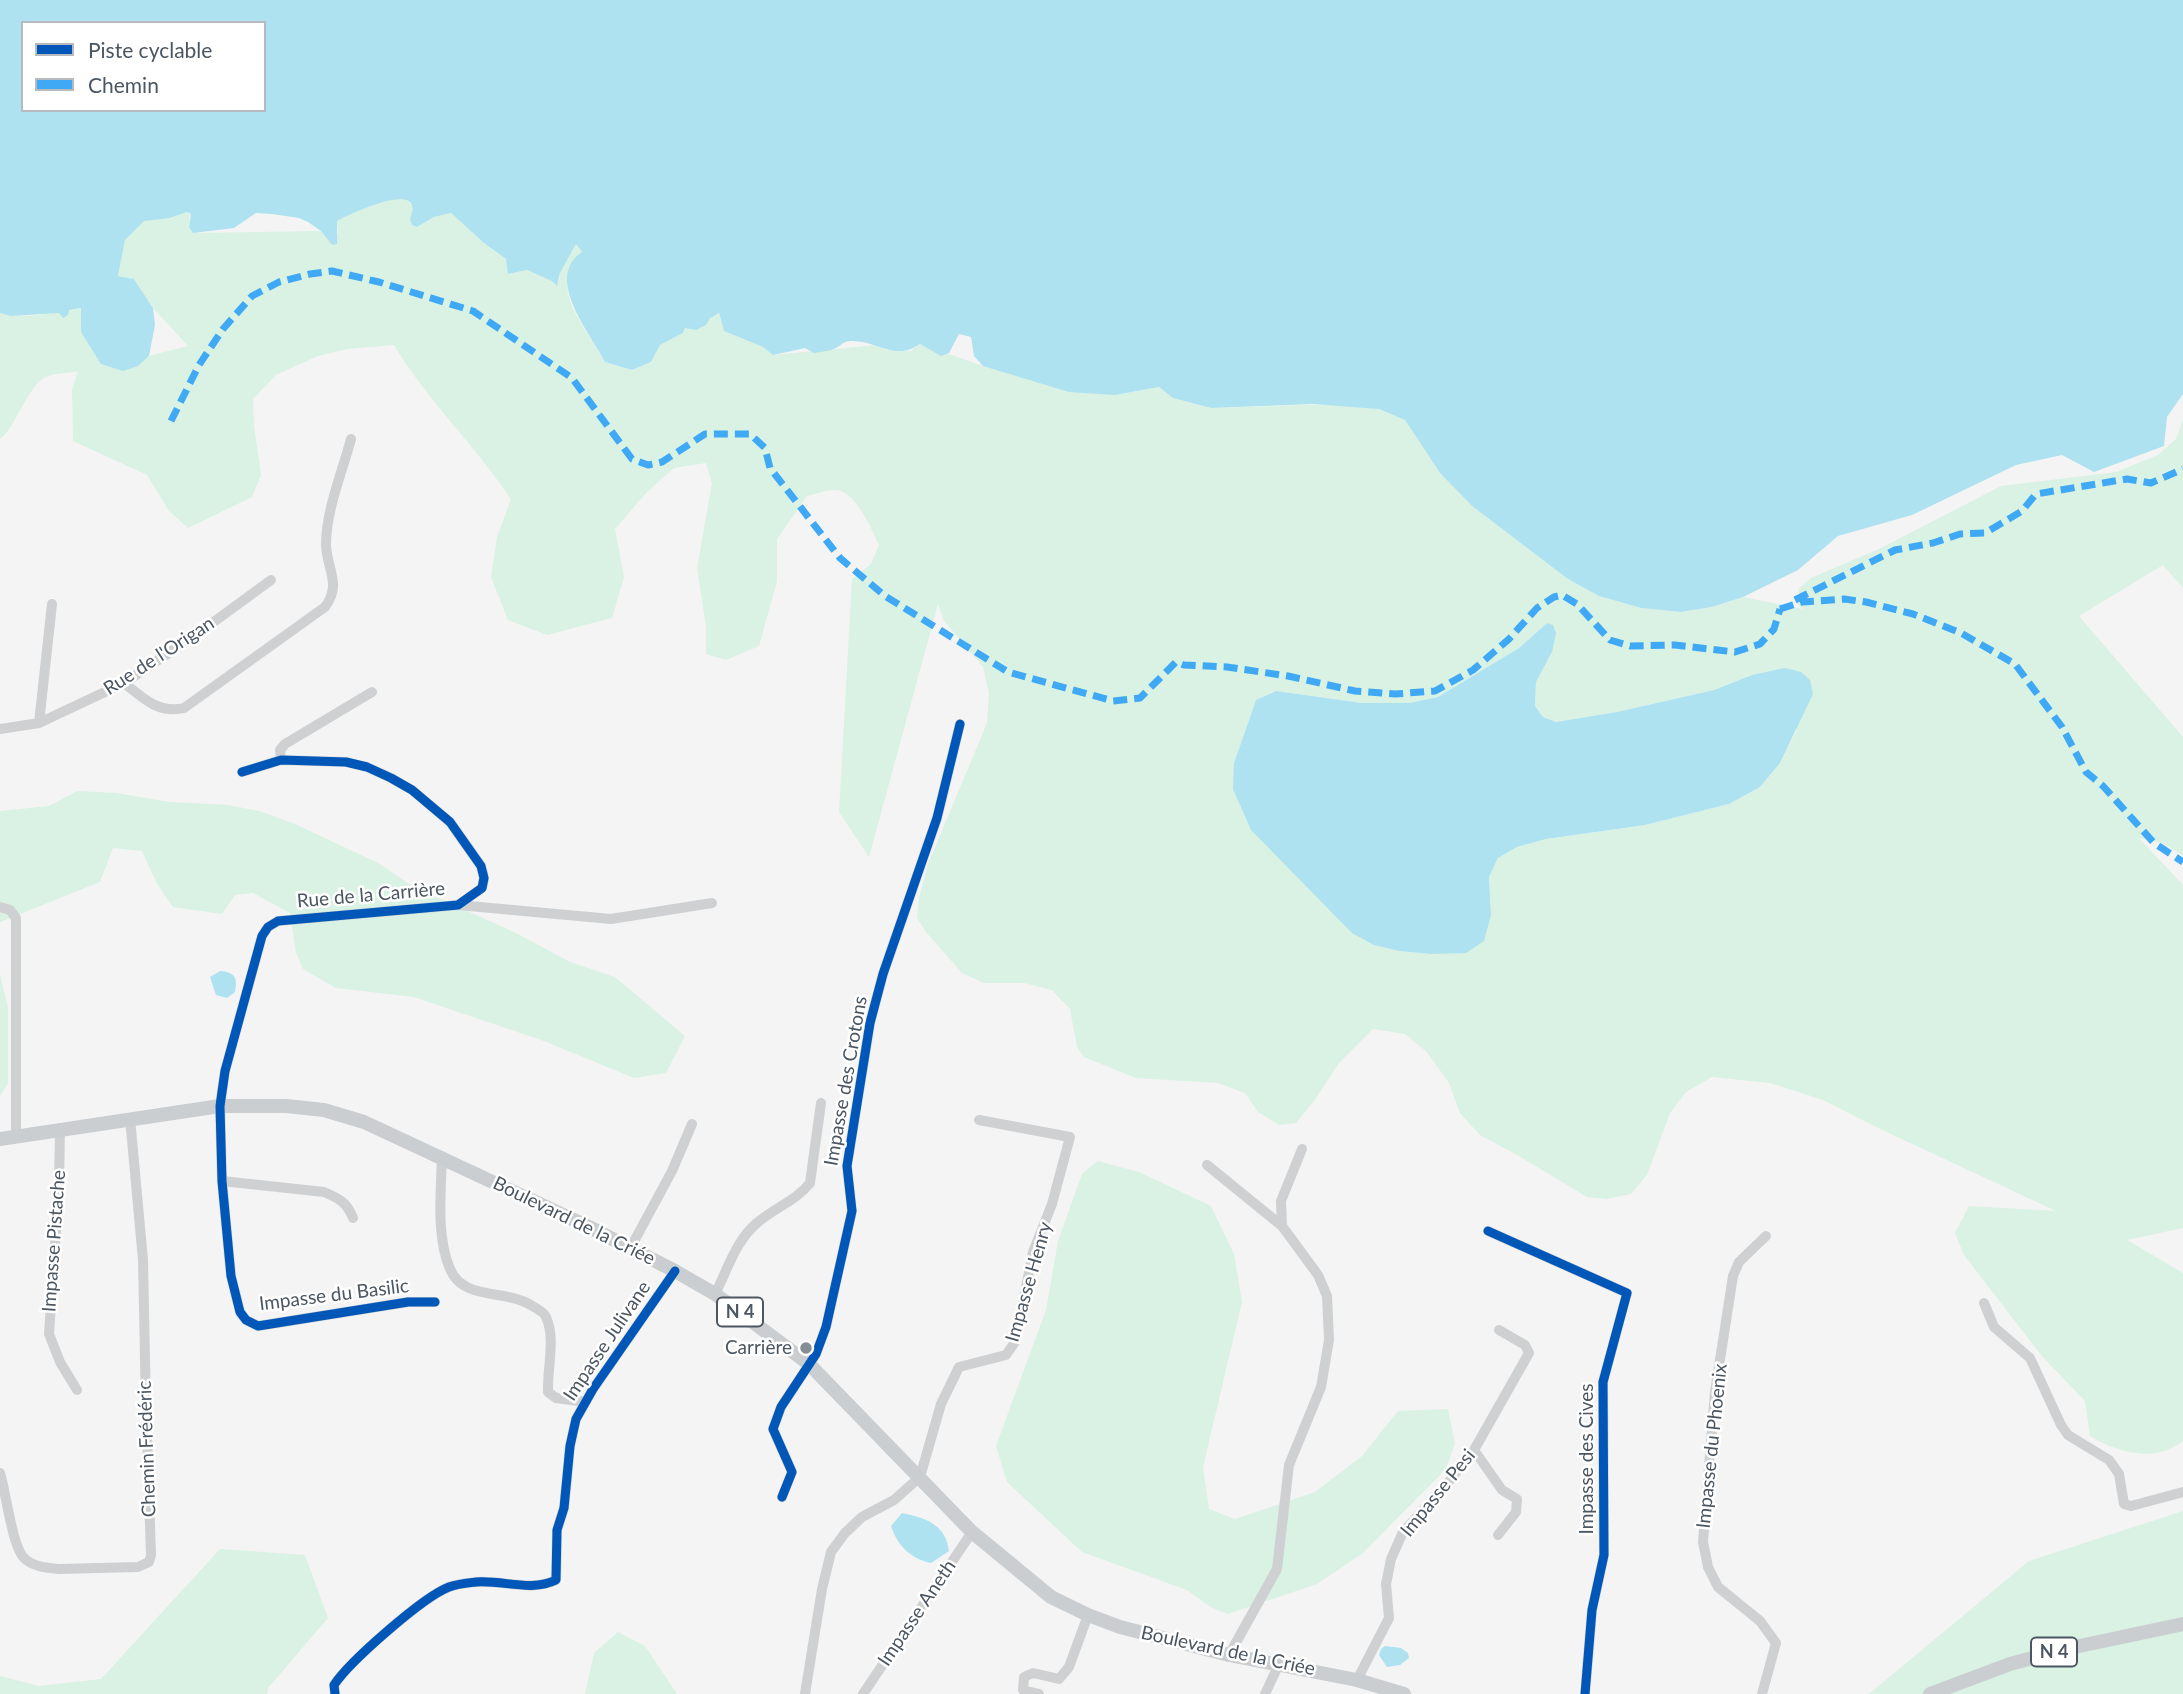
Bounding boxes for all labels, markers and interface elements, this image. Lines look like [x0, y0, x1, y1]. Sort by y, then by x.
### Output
legend [21, 21, 266, 112]
text: Piste cyclable [88, 37, 212, 62]
text: Chemin [88, 72, 159, 97]
street label: Rue de l'Origan [99, 612, 219, 700]
street label: Rue de la Carrière [296, 877, 446, 913]
street label: Impasse des Crotons [820, 994, 872, 1168]
street label: Impasse Pistache [38, 1169, 70, 1313]
street label: Boulevard de la Criée [489, 1172, 659, 1270]
street label: Impasse Henry [1001, 1219, 1057, 1345]
street label: Impasse du Basilic [258, 1274, 410, 1316]
street label: Impasse Julivane [559, 1277, 655, 1405]
road number: N 4 [717, 1297, 763, 1326]
place label: Carrière [725, 1337, 792, 1359]
marker: Carrière [798, 1340, 814, 1356]
street label: Impasse du Phoenix [1692, 1362, 1732, 1530]
street label: Chemin Frédéric [133, 1380, 161, 1518]
street label: Impasse des Cives [1576, 1383, 1598, 1535]
street label: Impasse Pesi [1396, 1445, 1480, 1541]
street label: Impasse Aneth [873, 1556, 961, 1670]
street label: Boulevard de la Criée [1139, 1621, 1317, 1681]
road number: N 4 [2031, 1638, 2077, 1666]

